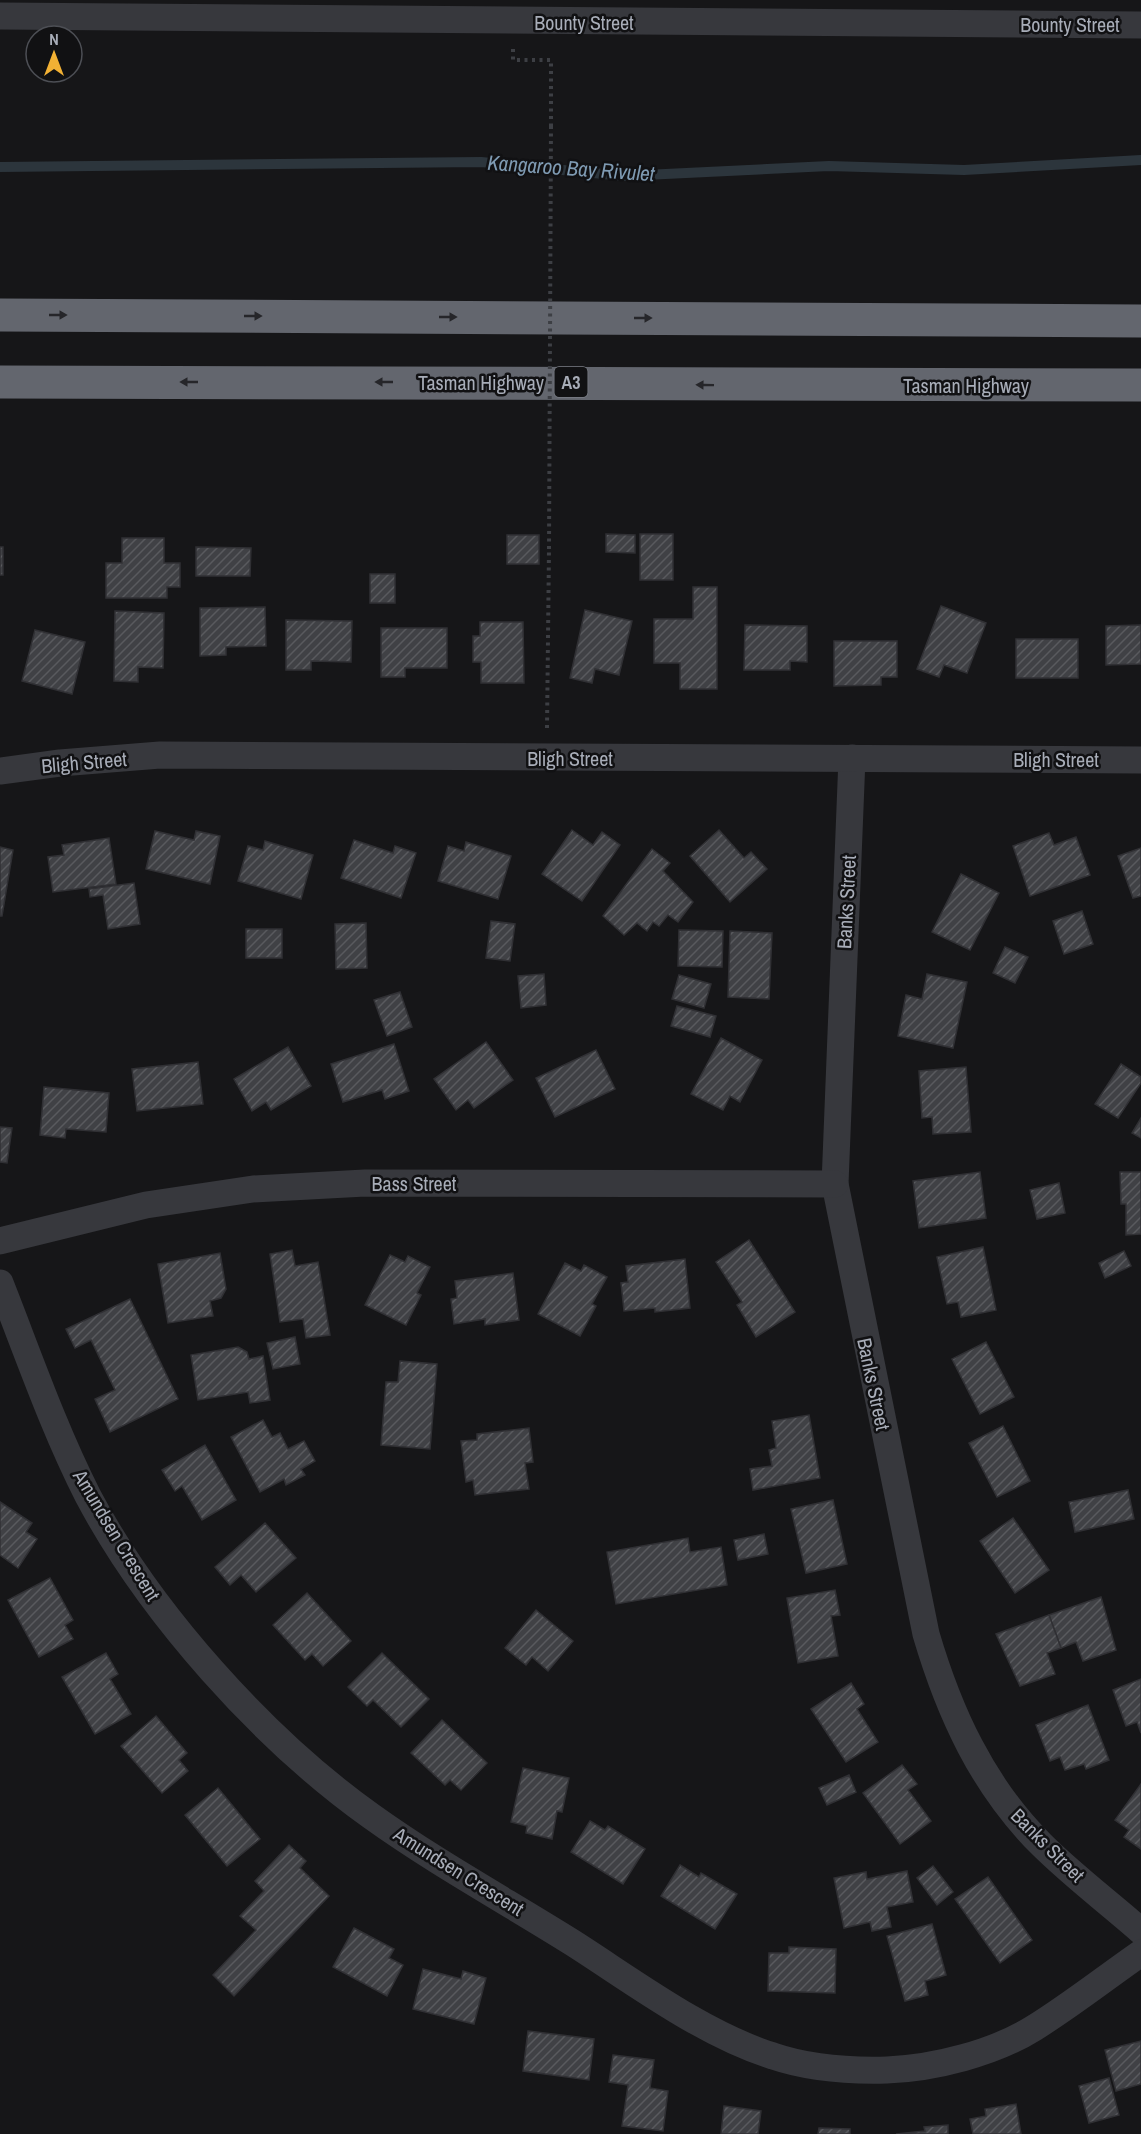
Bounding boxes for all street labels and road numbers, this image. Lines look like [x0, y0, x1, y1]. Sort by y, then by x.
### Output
street label: Bounty Street [534, 9, 634, 36]
street label: Bounty Street [1020, 11, 1120, 38]
road number: A3 [554, 367, 588, 397]
street label: Tasman Highway [418, 369, 545, 396]
street label: Tasman Highway [903, 372, 1030, 399]
street label: Bligh Street [40, 745, 128, 779]
street label: Bligh Street [527, 745, 613, 772]
street label: Bligh Street [1013, 746, 1099, 773]
street label: Banks Street [830, 854, 862, 950]
street label: Bass Street [372, 1170, 457, 1197]
street label: Banks Street [851, 1335, 897, 1433]
street label: Amundsen Crescent [67, 1464, 167, 1606]
street label: Banks Street [1005, 1802, 1091, 1888]
street label: Amundsen Crescent [388, 1820, 530, 1922]

